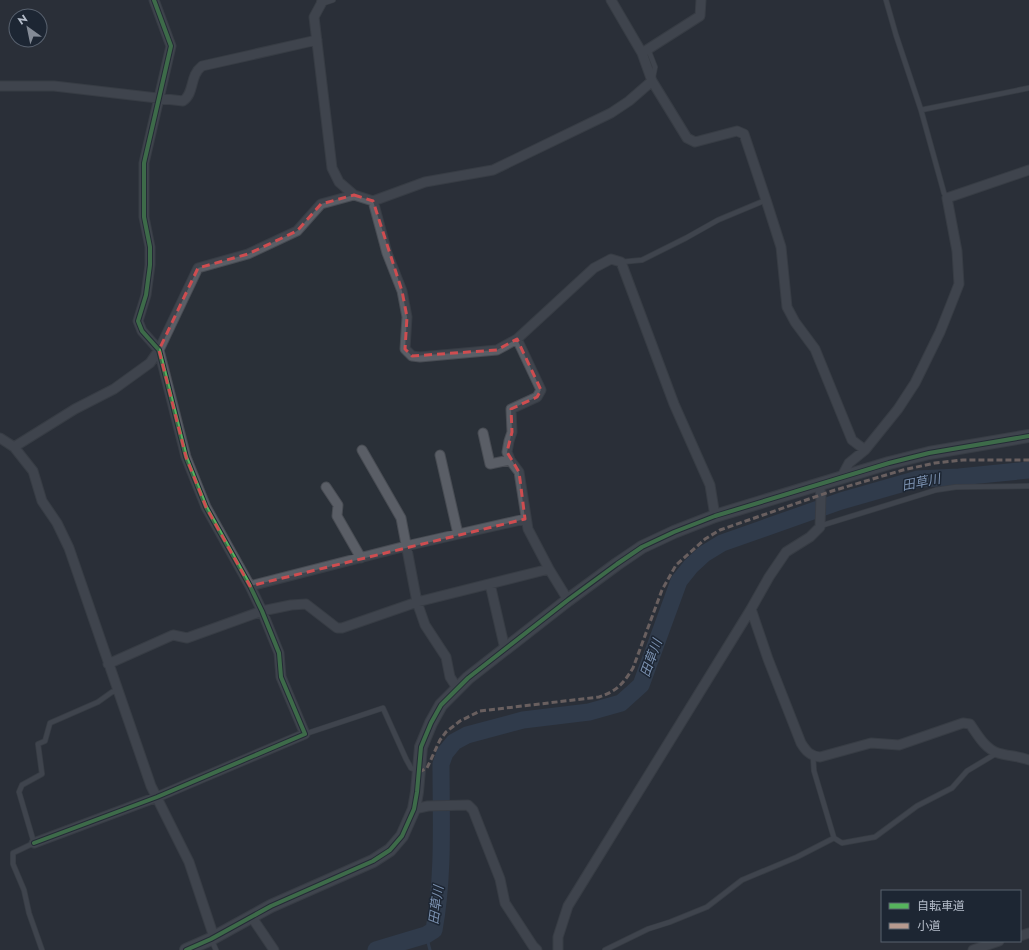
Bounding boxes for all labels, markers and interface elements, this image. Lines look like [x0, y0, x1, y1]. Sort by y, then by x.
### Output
north arrow [8, 8, 48, 48]
text: N [15, 11, 31, 29]
water label: 田草川 [900, 469, 944, 495]
water label: 田草川 [635, 635, 667, 680]
water label: 田草川 [424, 882, 448, 926]
legend [881, 890, 1021, 942]
text: 自転車道 [917, 897, 965, 915]
text: 小道 [917, 917, 941, 935]

